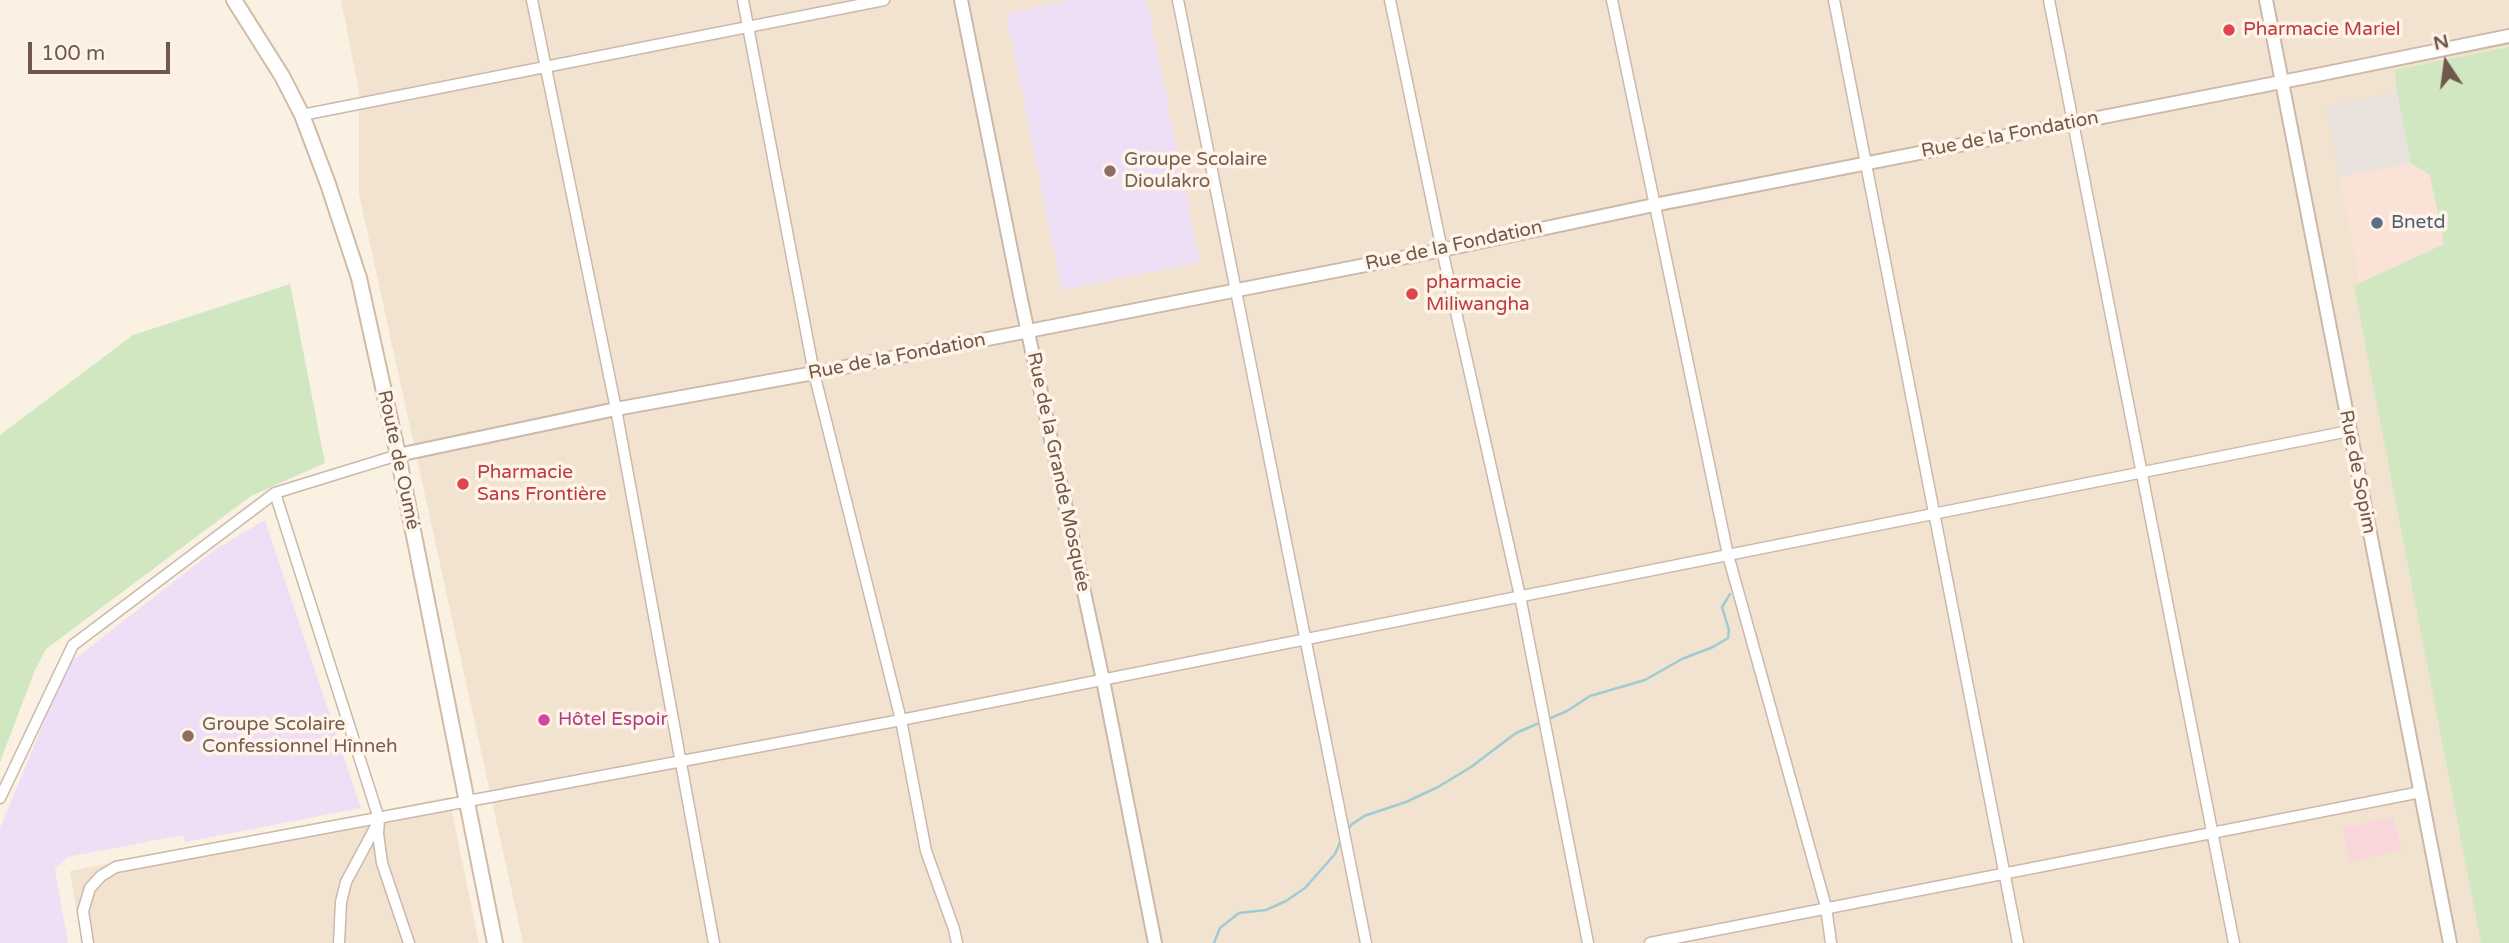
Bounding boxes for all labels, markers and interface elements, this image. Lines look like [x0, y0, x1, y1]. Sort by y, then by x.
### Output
place label: Pharmacie Mariel [2243, 19, 2400, 41]
marker: Pharmacie Mariel [2221, 22, 2237, 38]
scale bar [32, 28, 173, 72]
north arrow [2411, 28, 2481, 98]
text: N [2431, 30, 2451, 55]
text: 100 m [41, 41, 105, 66]
street label: Rue de la Fondation [1919, 107, 2101, 163]
place label: Groupe Scolaire Dioulakro [1124, 149, 1267, 193]
marker: Groupe Scolaire Dioulakro [1102, 163, 1118, 179]
place label: Bnetd [2391, 212, 2445, 234]
marker: Bnetd [2369, 215, 2385, 231]
street label: Rue de la Fondation [1363, 216, 1545, 276]
place label: pharmacie Miliwangha [1426, 272, 1530, 316]
marker: pharmacie Miliwangha [1404, 286, 1420, 302]
street label: Rue de la Fondation [806, 329, 988, 385]
street label: Rue de la Grande Mosquée [1021, 350, 1095, 594]
street label: Route de Oumé [372, 388, 424, 532]
street label: Rue de Sopim [2334, 408, 2380, 536]
place label: Pharmacie Sans Frontière [477, 462, 606, 506]
marker: Pharmacie Sans Frontière [455, 476, 471, 492]
place label: Hôtel Espoir [558, 709, 668, 731]
marker: Hôtel Espoir [536, 712, 552, 728]
place label: Groupe Scolaire Confessionnel Hînneh [202, 714, 398, 758]
marker: Groupe Scolaire Confessionnel Hînneh [180, 728, 196, 744]

